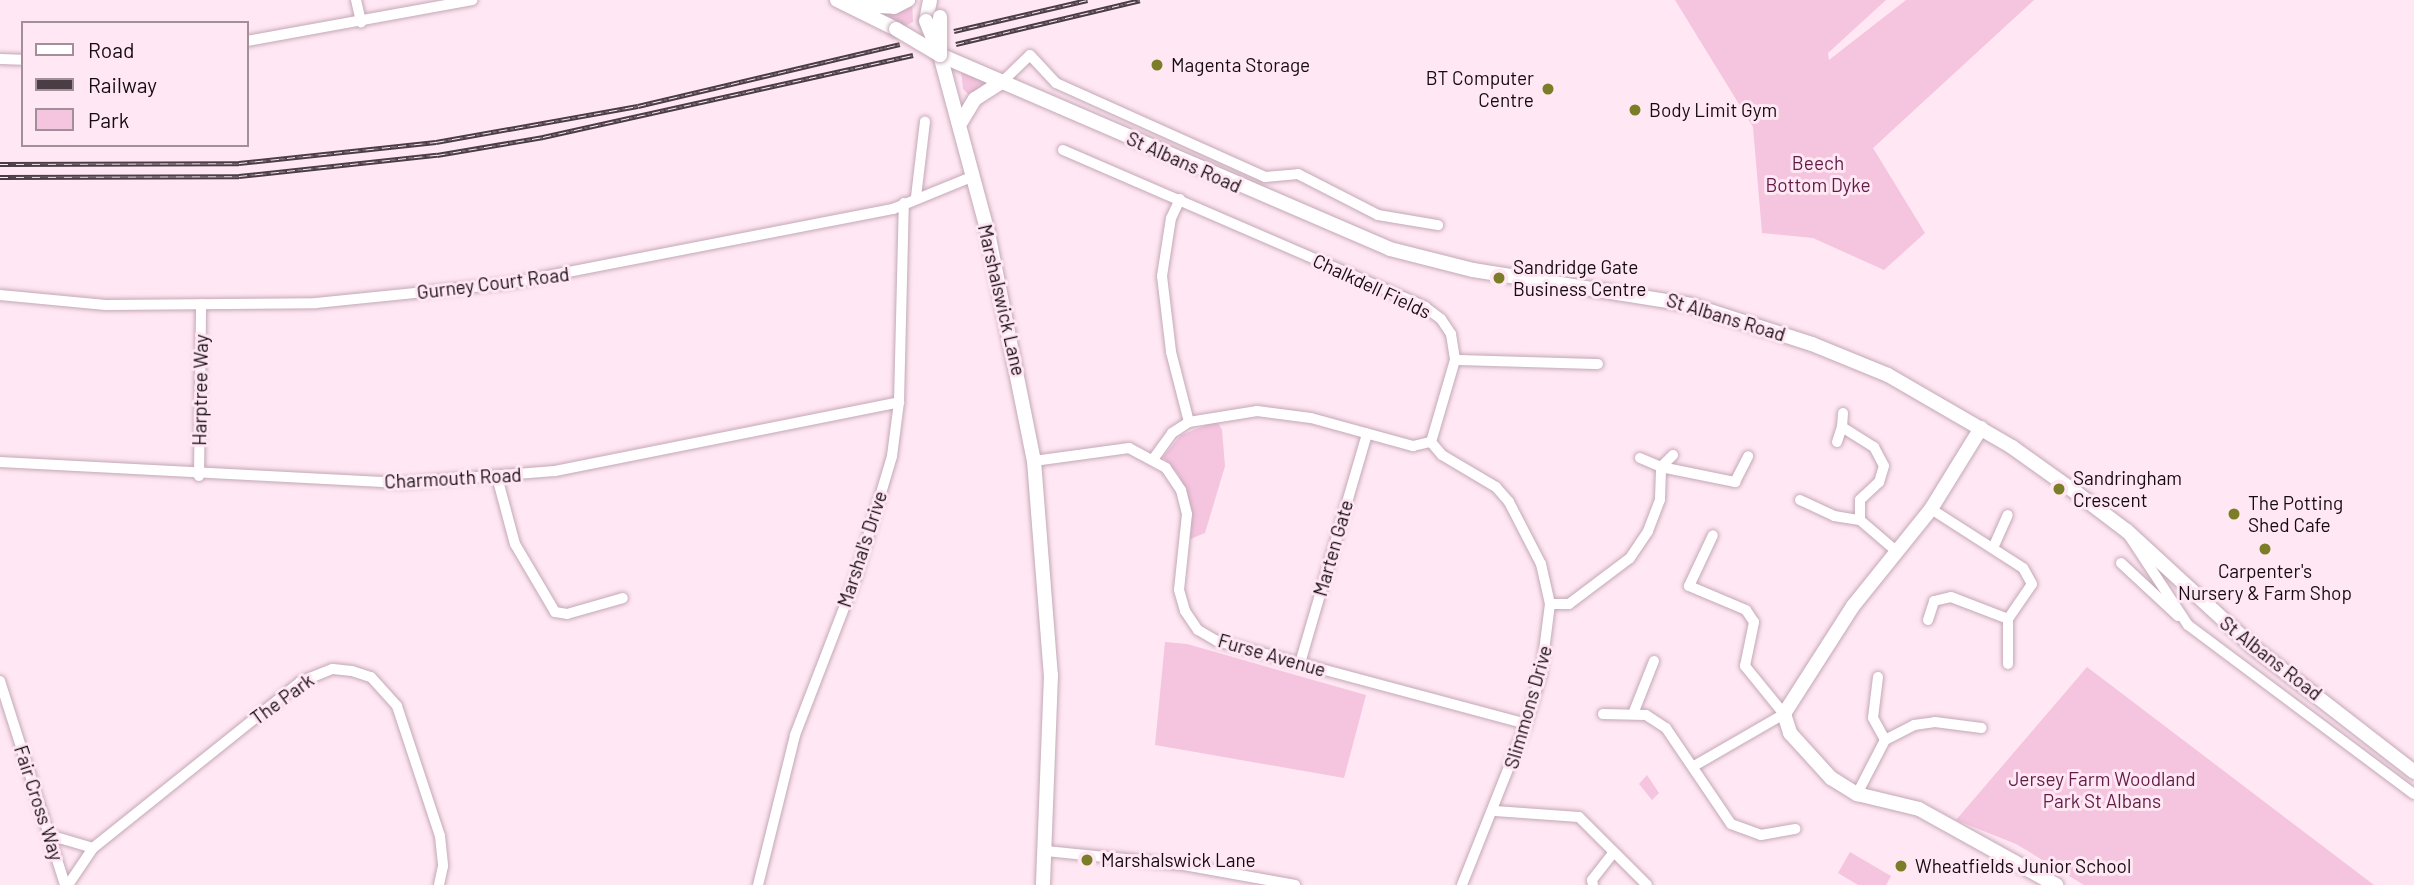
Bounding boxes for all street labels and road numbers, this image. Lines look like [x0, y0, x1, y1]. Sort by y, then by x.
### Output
street label: St Albans Road [1123, 127, 1245, 197]
street label: Marshalswick Lane [973, 222, 1031, 378]
street label: Chalkdell Fields [1309, 249, 1435, 323]
street label: Gurney Court Road [416, 262, 570, 304]
street label: St Albans Road [1664, 288, 1788, 346]
street label: Harptree Way [188, 334, 212, 446]
street label: Charmouth Road [384, 463, 522, 493]
street label: Marshal's Drive [832, 488, 892, 610]
street label: Marten Gate [1308, 497, 1358, 599]
street label: St Albans Road [2216, 611, 2326, 705]
street label: Furse Avenue [1216, 629, 1328, 681]
street label: Slimmons Drive [1499, 643, 1557, 771]
street label: The Park [246, 669, 318, 729]
street label: Fair Cross Way [10, 742, 68, 864]

